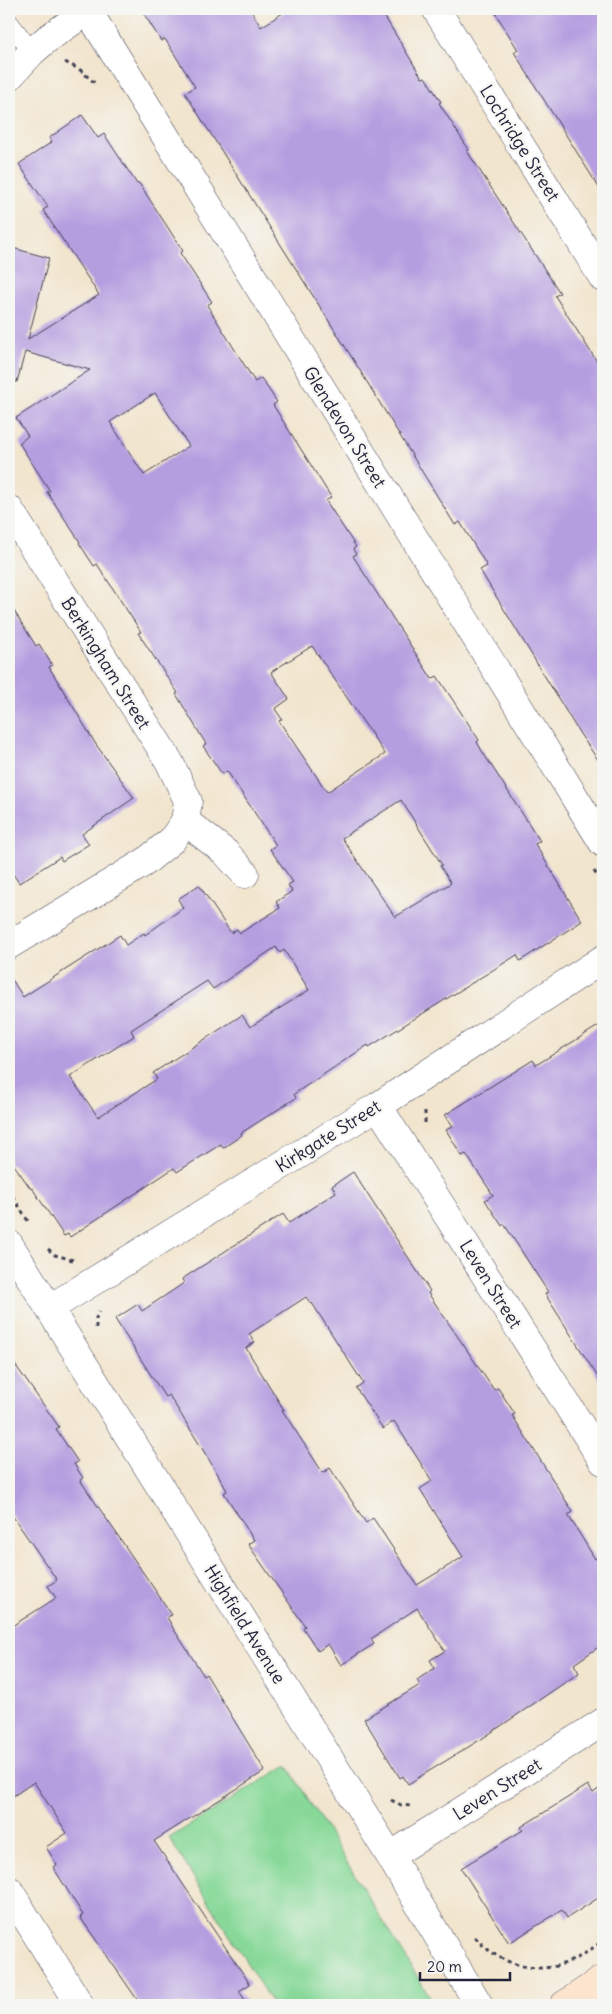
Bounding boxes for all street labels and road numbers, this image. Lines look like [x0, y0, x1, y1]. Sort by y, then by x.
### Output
street label: Lochridge Street [475, 80, 565, 206]
street label: Glendevon Street [298, 362, 392, 492]
street label: Berkingham Street [56, 593, 156, 733]
street label: Kirkgate Street [271, 1095, 385, 1177]
street label: Leven Street [455, 1235, 527, 1333]
street label: Highfield Avenue [199, 1560, 291, 1688]
street label: Leven Street [448, 1753, 546, 1825]

